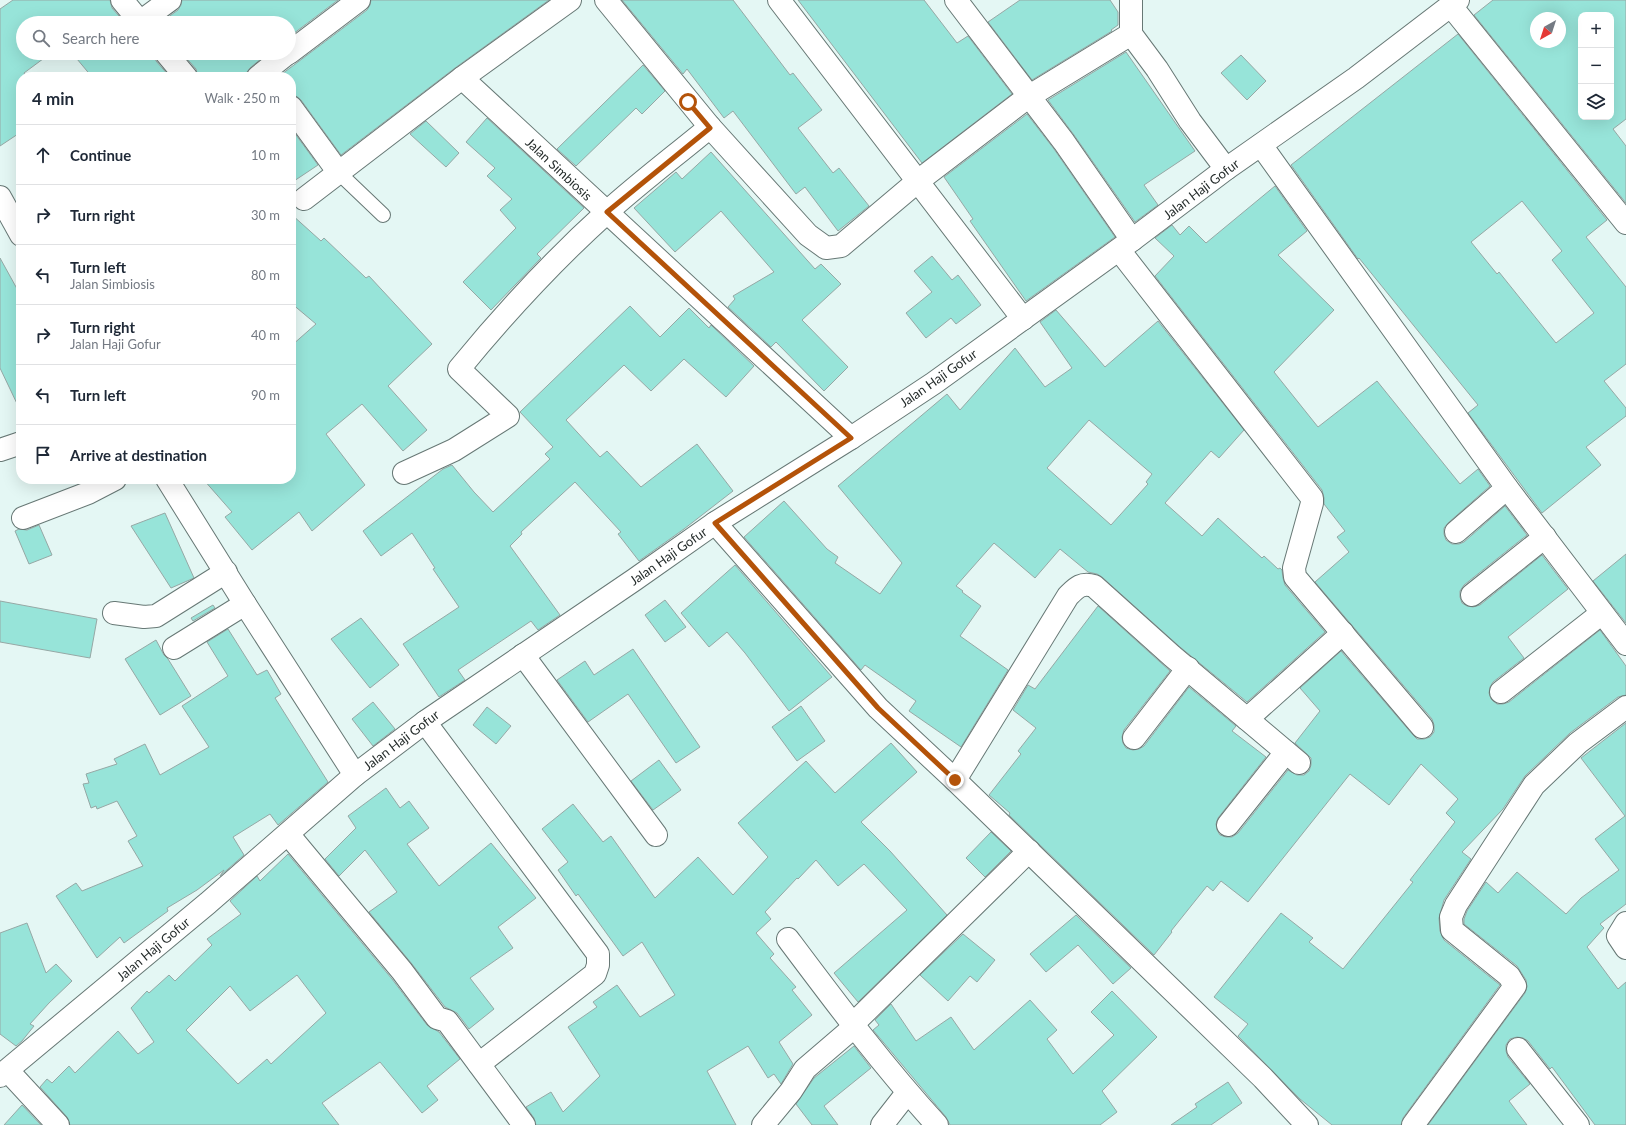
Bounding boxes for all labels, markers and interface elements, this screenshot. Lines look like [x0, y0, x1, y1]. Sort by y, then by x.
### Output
north arrow [1530, 12, 1566, 48]
map controls [1578, 12, 1614, 120]
button: + [1578, 12, 1614, 48]
search box [16, 16, 296, 60]
icon: search [30, 27, 52, 49]
text: Search here [62, 29, 139, 47]
button: − [1578, 48, 1614, 84]
button: layers [1578, 84, 1614, 120]
text: 4 min [32, 88, 74, 109]
text: Walk · 250 m [204, 90, 280, 106]
route start [679, 93, 697, 111]
street label: Jalan Simbiosis [523, 134, 596, 204]
icon: ahead [32, 144, 54, 166]
text: Continue [70, 146, 131, 164]
text: 10 m [251, 147, 280, 163]
street label: Jalan Haji Gofur [1160, 155, 1242, 223]
icon: right [32, 204, 54, 226]
text: Turn right [70, 206, 135, 224]
text: 30 m [251, 207, 280, 223]
text: Turn left [70, 258, 126, 276]
icon: left [32, 264, 54, 286]
text: 80 m [251, 267, 280, 283]
text: Jalan Simbiosis [70, 276, 155, 292]
text: Turn right [70, 318, 135, 336]
icon: right [32, 324, 54, 346]
text: 40 m [251, 327, 280, 343]
text: Jalan Haji Gofur [70, 336, 161, 352]
street label: Jalan Haji Gofur [896, 345, 980, 411]
icon: left [32, 384, 54, 406]
text: Turn left [70, 386, 126, 404]
text: 90 m [251, 387, 280, 403]
icon: arrive [32, 444, 54, 466]
text: Arrive at destination [70, 446, 207, 464]
street label: Jalan Haji Gofur [626, 523, 710, 589]
street label: Jalan Haji Gofur [360, 706, 442, 774]
route end [946, 771, 964, 789]
street label: Jalan Haji Gofur [113, 914, 193, 984]

